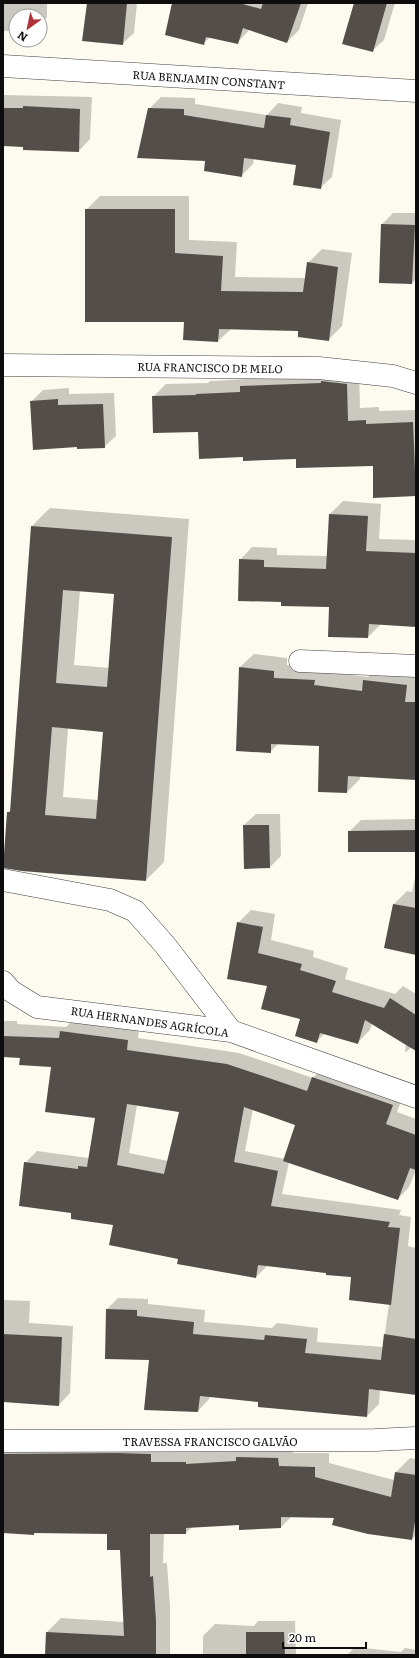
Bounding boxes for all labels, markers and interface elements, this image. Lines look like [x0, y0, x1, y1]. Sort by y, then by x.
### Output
north arrow [8, 8, 48, 48]
text: N [14, 28, 30, 46]
street label: RUA BENJAMIN CONSTANT [132, 66, 286, 92]
street label: RUA FRANCISCO DE MELO [137, 358, 283, 376]
street label: RUA HERNANDES AGRÍCOLA [70, 1002, 230, 1040]
street label: TRAVESSA FRANCISCO GALVÃO [122, 1433, 298, 1449]
scale bar [283, 1624, 366, 1650]
text: 20 m [289, 1628, 316, 1646]

